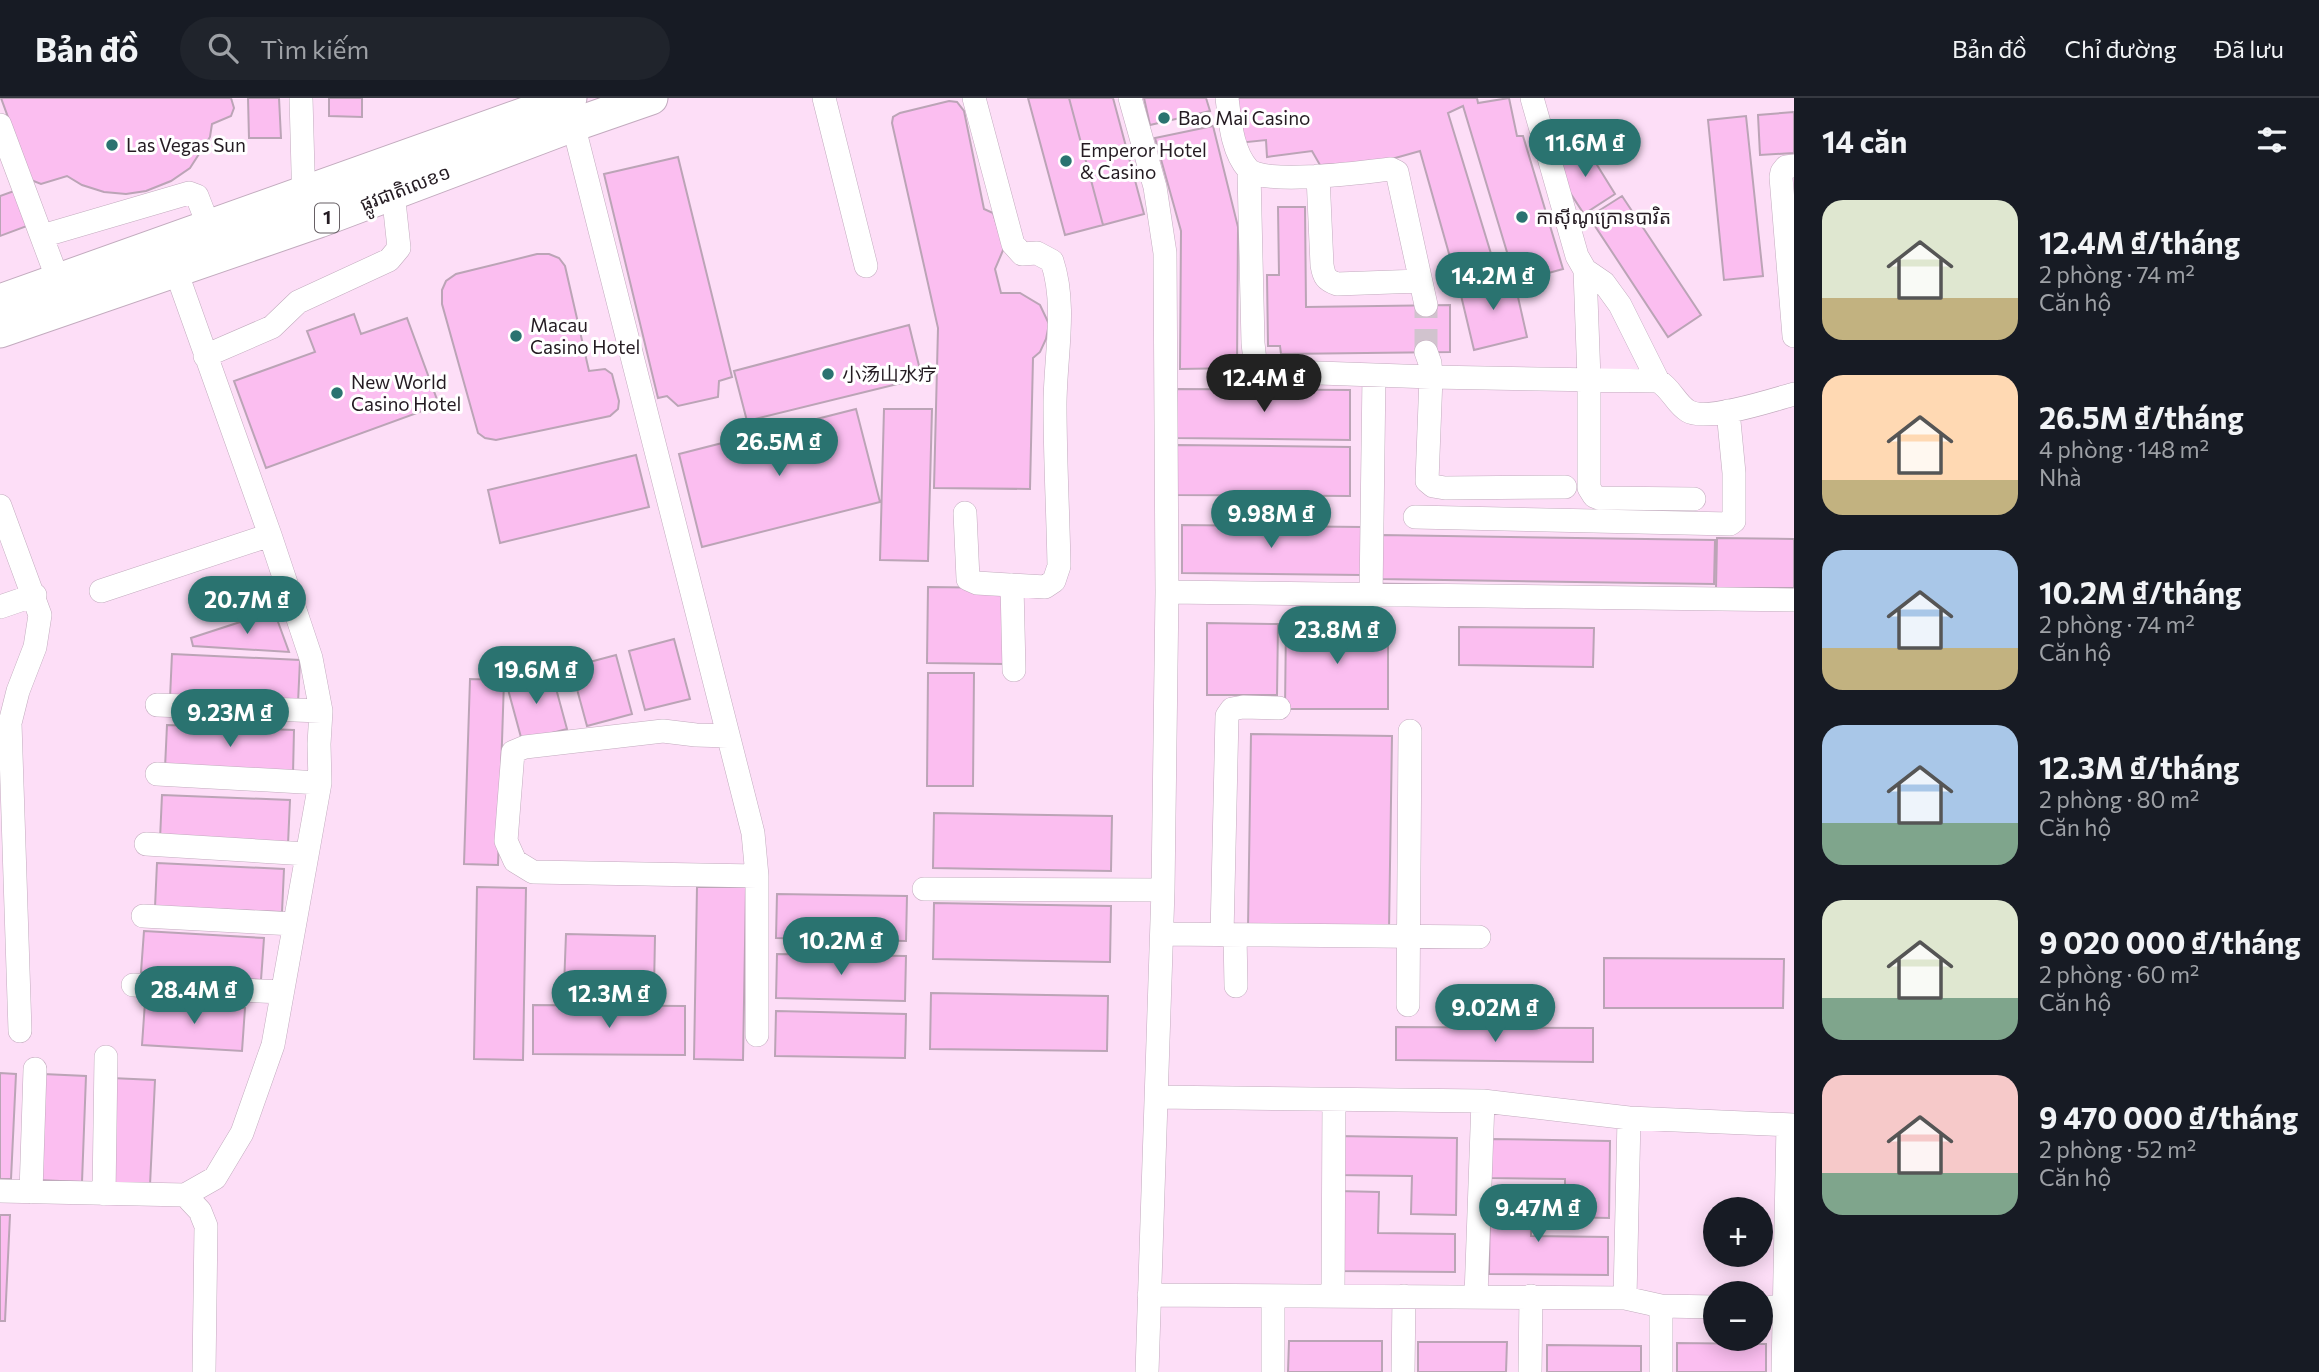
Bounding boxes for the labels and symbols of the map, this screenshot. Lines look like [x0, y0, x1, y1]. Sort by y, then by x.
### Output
place label: Bao Mai Casino [1178, 106, 1310, 129]
marker: Bao Mai Casino [1156, 110, 1172, 126]
pin: 11.6M ₫ [1520, 120, 1650, 179]
place label: Las Vegas Sun [126, 133, 246, 156]
marker: Las Vegas Sun [104, 137, 120, 153]
place label: Emperor Hotel & Casino [1080, 138, 1207, 183]
marker: Emperor Hotel & Casino [1058, 153, 1074, 169]
street label: ផ្លូវជាតិលេខ១ [356, 160, 456, 221]
road number: 1 [315, 204, 339, 232]
place label: កាស៊ីណូក្រោនបាវិត [1536, 205, 1671, 230]
marker: កាស៊ីណូក្រោនបាវិត [1514, 209, 1530, 225]
pin: 14.2M ₫ [1428, 252, 1558, 312]
place label: Macau Casino Hotel [530, 313, 640, 358]
marker: Macau Casino Hotel [508, 328, 524, 344]
pin: 12.4M ₫ [1199, 354, 1329, 414]
place label: 小汤山水疗 [842, 362, 937, 385]
marker: 小汤山水疗 [820, 366, 836, 382]
place label: New World Casino Hotel [351, 370, 461, 415]
marker: New World Casino Hotel [329, 385, 345, 401]
pin: 26.5M ₫ [714, 418, 844, 478]
pin: 9.98M ₫ [1206, 490, 1336, 550]
pin: 20.7M ₫ [182, 576, 312, 636]
pin: 23.8M ₫ [1272, 606, 1402, 666]
pin: 19.6M ₫ [471, 646, 601, 706]
pin: 9.23M ₫ [165, 690, 295, 749]
pin: 10.2M ₫ [776, 918, 906, 977]
pin: 28.4M ₫ [129, 967, 259, 1026]
pin: 12.3M ₫ [544, 970, 674, 1030]
pin: 9.02M ₫ [1430, 984, 1560, 1044]
pin: 9.47M ₫ [1473, 1184, 1603, 1244]

